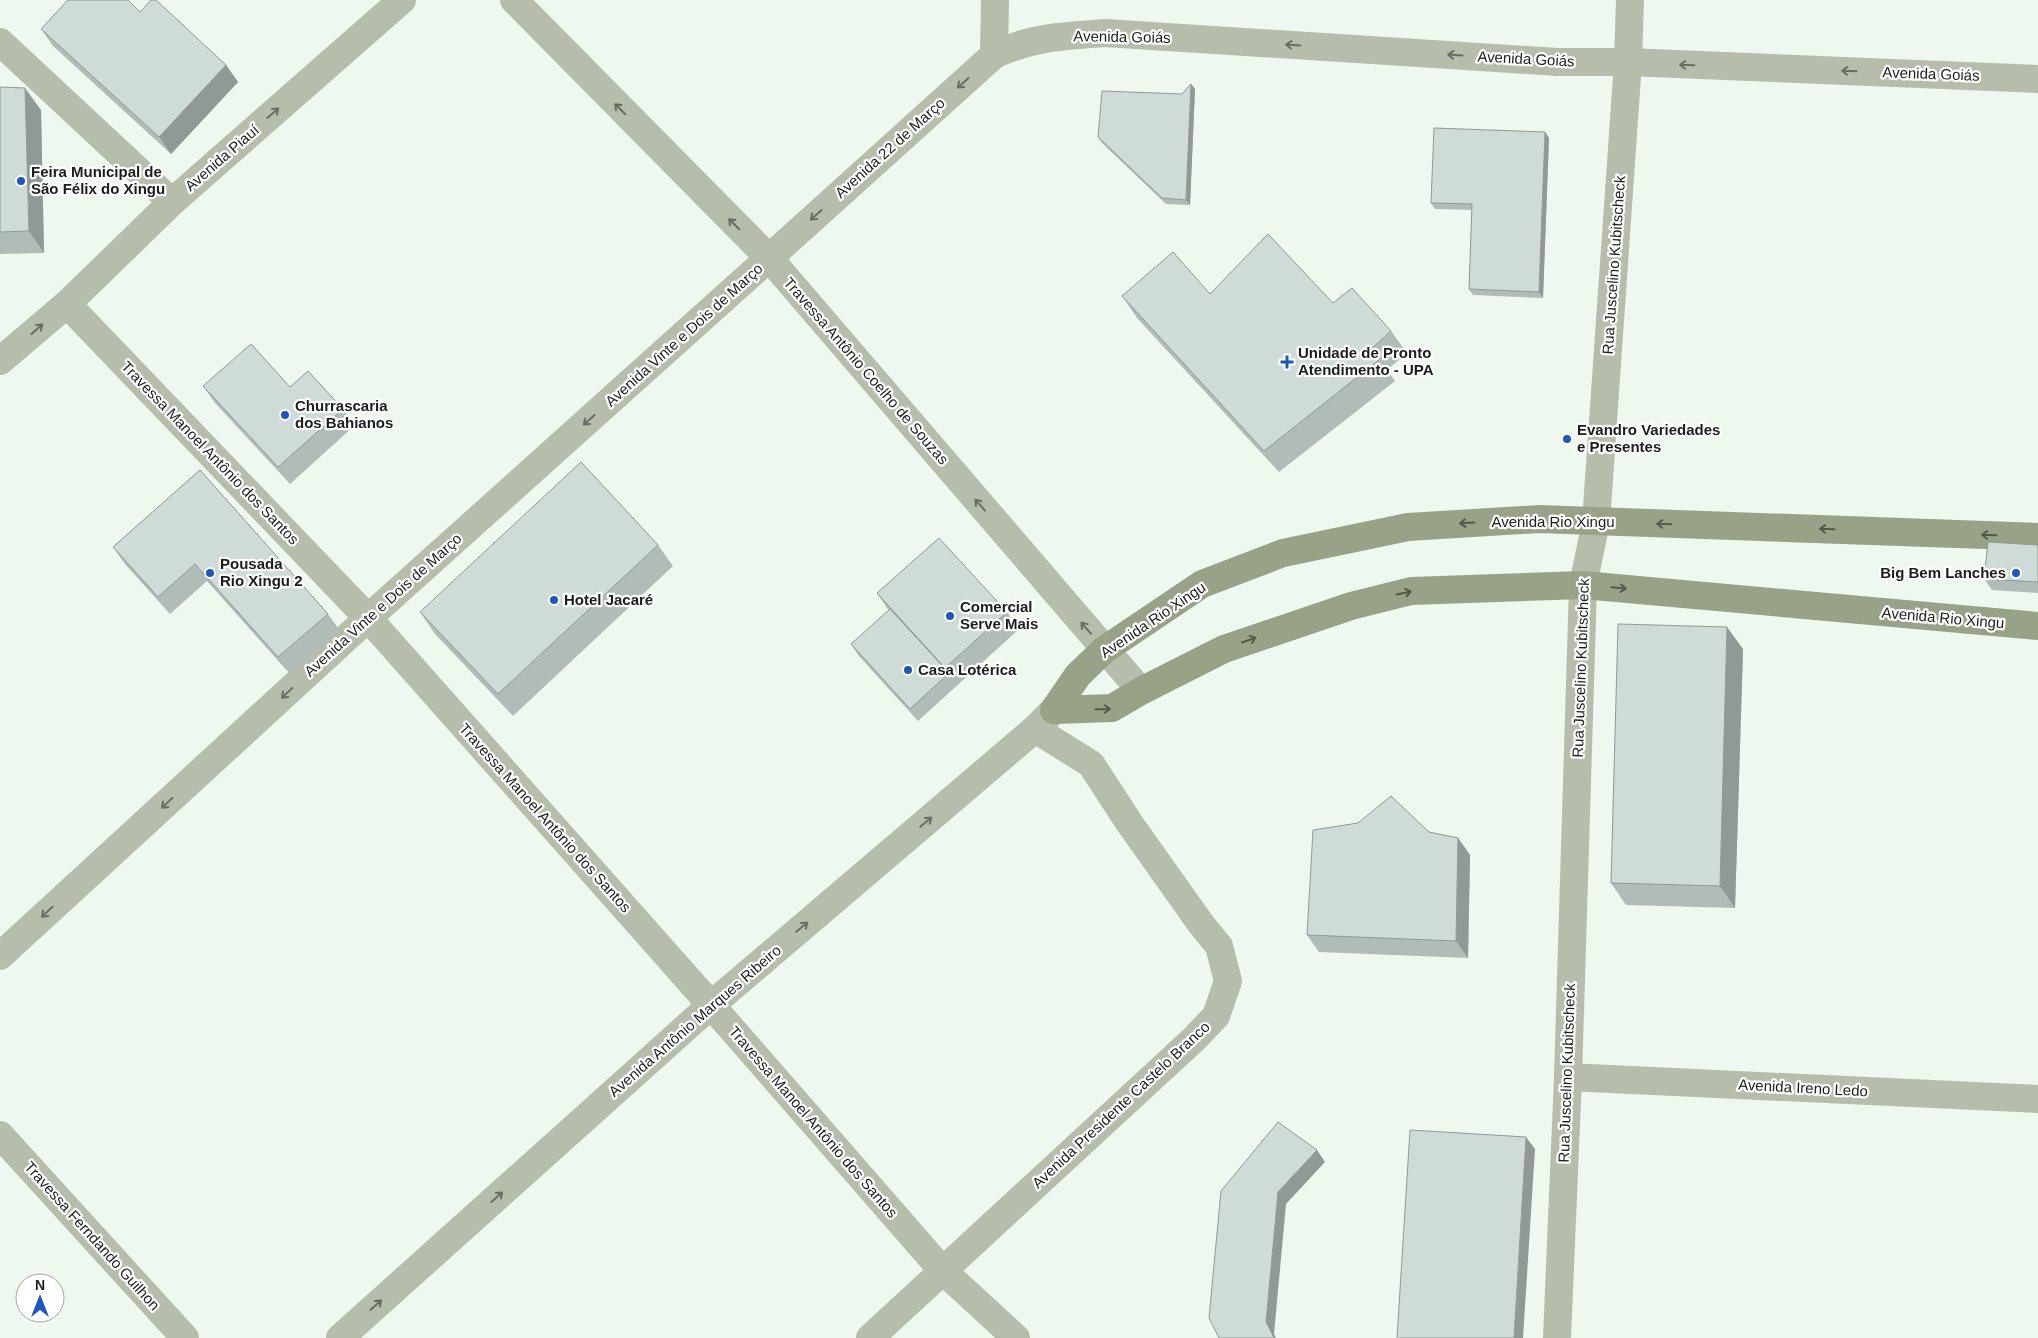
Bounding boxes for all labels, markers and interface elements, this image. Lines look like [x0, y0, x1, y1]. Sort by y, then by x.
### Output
street label: Avenida Goiás [1073, 27, 1171, 46]
one-way arrow [1285, 41, 1301, 50]
street label: Avenida Goiás [1477, 47, 1575, 70]
one-way arrow [1447, 51, 1463, 60]
one-way arrow [1679, 60, 1695, 69]
street label: Avenida Goiás [1882, 63, 1980, 84]
one-way arrow [1842, 66, 1858, 76]
one-way arrow [956, 77, 969, 89]
street label: Avenida 22 de Março [831, 94, 948, 201]
one-way arrow [614, 102, 626, 115]
one-way arrow [266, 108, 279, 119]
street label: Avenida Piauí [181, 120, 263, 194]
place label: Feira Municipal de São Félix do Xingu [31, 163, 165, 197]
street label: Rua Juscelino Kubitscheck [1599, 174, 1628, 355]
marker: Feira Municipal de São Félix do Xingu [15, 175, 27, 187]
one-way arrow [810, 209, 823, 221]
one-way arrow [728, 218, 741, 230]
street label: Avenida Vinte e Dois de Março [602, 260, 766, 410]
street label: Travessa Antônio Coelho de Souzas [781, 274, 952, 468]
one-way arrow [30, 324, 43, 335]
place label: Unidade de Pronto Atendimento - UPA [1298, 344, 1434, 378]
marker: Unidade de Pronto Atendimento - UPA [1280, 355, 1294, 369]
street label: Travessa Manoel Antônio dos Santos [118, 358, 303, 548]
place label: Churrascaria dos Bahianos [295, 397, 393, 431]
marker: Churrascaria dos Bahianos [279, 409, 291, 421]
one-way arrow [583, 414, 596, 425]
place label: Evandro Variedades e Presentes [1577, 421, 1720, 455]
marker: Evandro Variedades e Presentes [1561, 433, 1573, 445]
one-way arrow [975, 499, 986, 512]
street label: Avenida Rio Xingu [1491, 513, 1615, 530]
one-way arrow [1459, 519, 1475, 528]
one-way arrow [1657, 519, 1673, 529]
one-way arrow [1819, 525, 1835, 534]
street label: Avenida Vinte e Dois de Março [301, 530, 465, 680]
one-way arrow [1982, 530, 1998, 540]
place label: Pousada Rio Xingu 2 [220, 555, 303, 589]
place label: Big Bem Lanches [1880, 564, 2006, 581]
marker: Pousada Rio Xingu 2 [204, 567, 216, 579]
marker: Big Bem Lanches [2010, 567, 2022, 579]
street label: Avenida Rio Xingu [1097, 578, 1209, 661]
street label: Rua Juscelino Kubitscheck [1569, 578, 1592, 758]
one-way arrow [1611, 583, 1627, 593]
one-way arrow [1396, 588, 1412, 597]
place label: Hotel Jacaré [564, 591, 653, 608]
marker: Hotel Jacaré [548, 594, 560, 606]
place label: Comercial Serve Mais [960, 598, 1038, 632]
street label: Avenida Rio Xingu [1881, 604, 2005, 631]
marker: Comercial Serve Mais [944, 610, 956, 622]
one-way arrow [1080, 622, 1091, 635]
one-way arrow [1241, 635, 1256, 644]
place label: Casa Lotérica [918, 661, 1017, 678]
marker: Casa Lotérica [902, 664, 914, 676]
one-way arrow [280, 687, 293, 699]
one-way arrow [1095, 704, 1111, 713]
street label: Travessa Manoel Antônio dos Santos [456, 720, 635, 915]
one-way arrow [161, 797, 174, 808]
one-way arrow [919, 816, 932, 827]
one-way arrow [41, 907, 54, 918]
one-way arrow [796, 921, 809, 933]
street label: Avenida Antônio Marques Ribeiro [605, 941, 784, 1100]
street label: Rua Juscelino Kubitscheck [1555, 983, 1578, 1163]
street label: Avenida Presidente Castelo Branco [1028, 1018, 1213, 1192]
street label: Travessa Manoel Antônio dos Santos [726, 1023, 901, 1221]
street label: Avenida Ireno Ledo [1738, 1076, 1868, 1099]
street label: Travessa Ferndando Guilhon [21, 1158, 163, 1313]
one-way arrow [491, 1191, 504, 1203]
north arrow [15, 1273, 65, 1323]
text: N [35, 1277, 45, 1293]
one-way arrow [370, 1300, 383, 1311]

